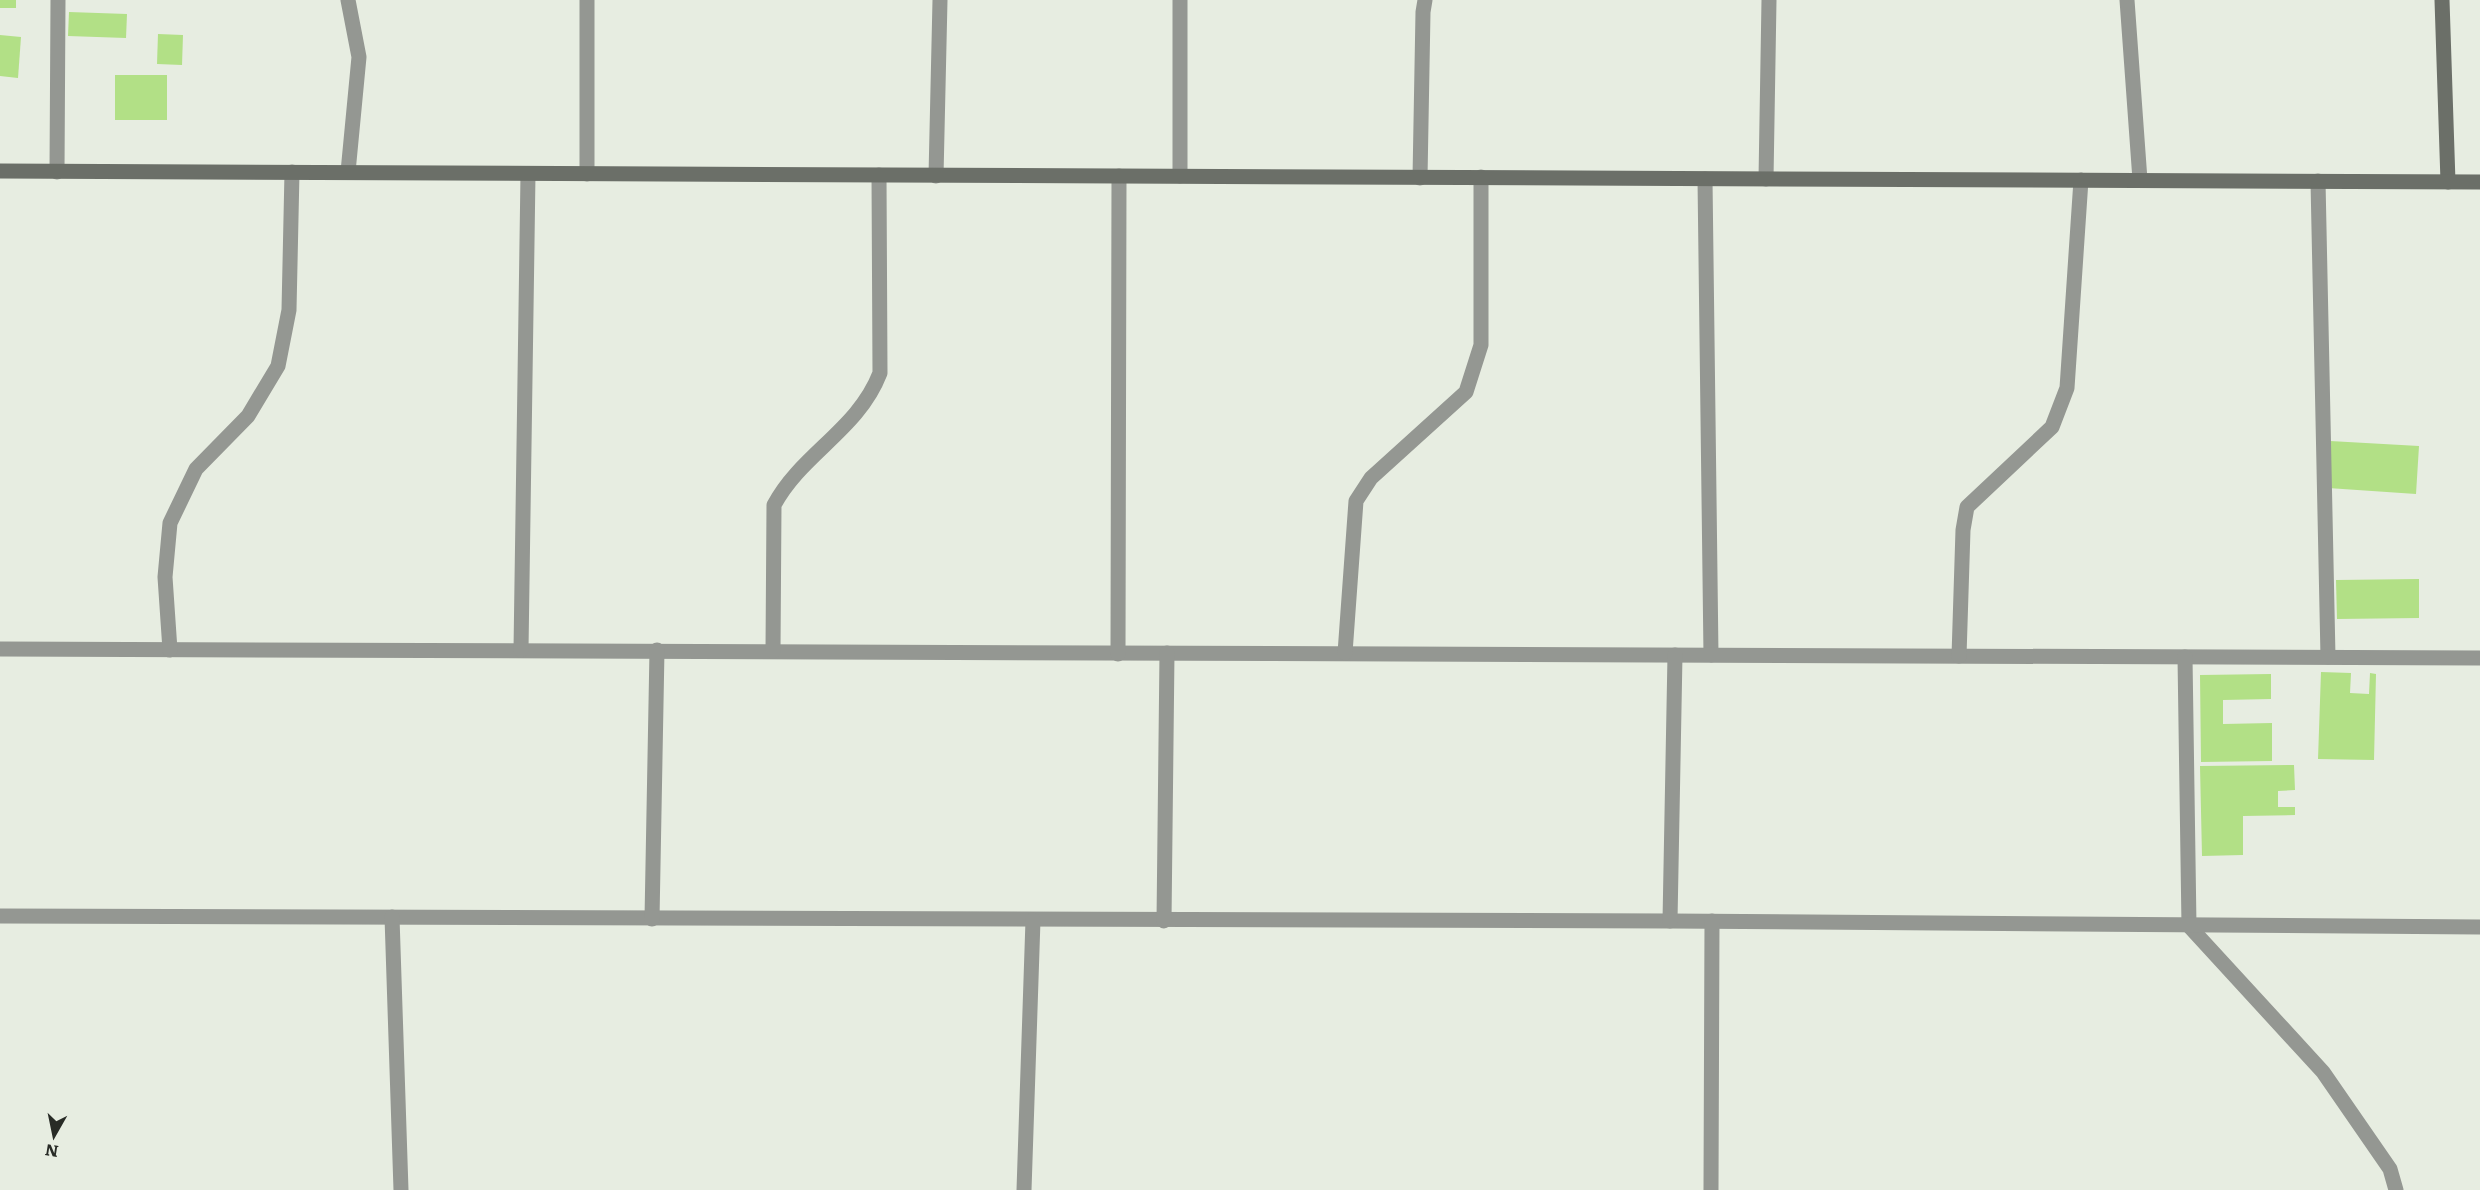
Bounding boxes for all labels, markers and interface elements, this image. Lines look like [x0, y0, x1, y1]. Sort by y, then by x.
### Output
north arrow [24, 1106, 84, 1166]
text: N [43, 1139, 60, 1165]

